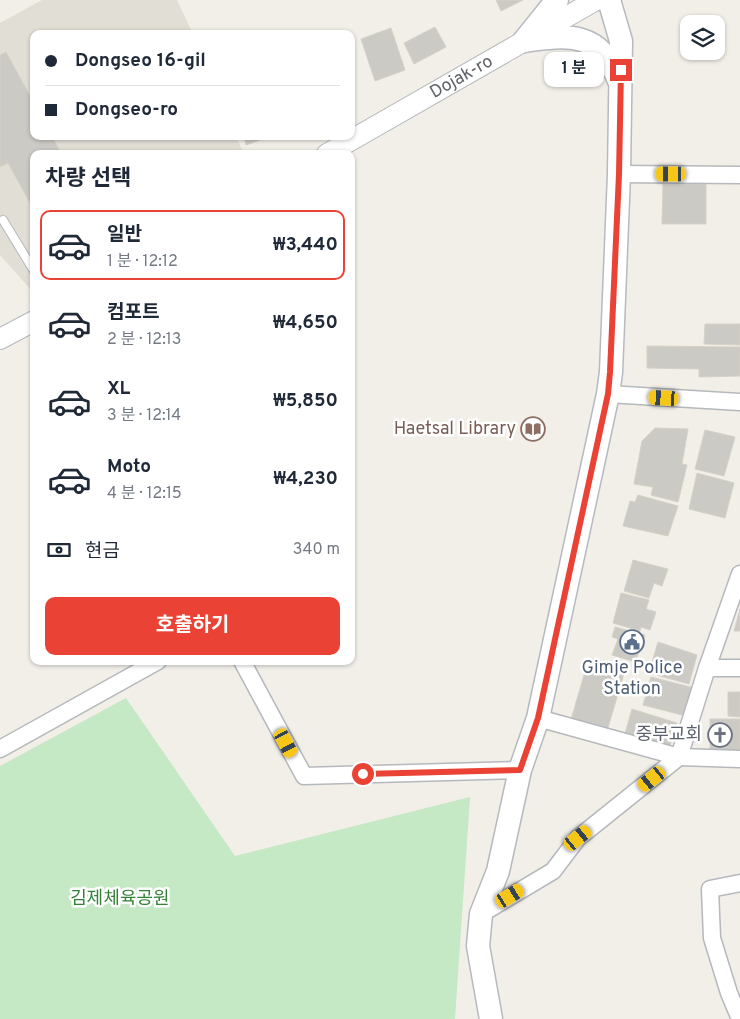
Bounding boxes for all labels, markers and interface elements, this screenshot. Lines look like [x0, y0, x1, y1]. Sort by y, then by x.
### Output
map controls [680, 15, 725, 60]
button: layers [680, 15, 725, 60]
text: Dongseo 16-gil [75, 49, 206, 73]
street label: Dojak-ro [426, 50, 497, 104]
callout: 1 분 [544, 52, 604, 88]
text: 1 분 [561, 59, 587, 79]
route end [610, 59, 632, 81]
text: Dongseo-ro [75, 98, 178, 122]
text: 차량 선택 [45, 166, 131, 193]
car [656, 167, 686, 182]
icon: car [47, 223, 92, 268]
text: 일반 [107, 223, 142, 247]
text: ₩3,440 [273, 233, 338, 257]
text: 1 분 · 12:12 [107, 252, 178, 272]
icon: car [47, 301, 92, 346]
text: 컴포트 [107, 301, 159, 325]
text: ₩4,650 [273, 311, 338, 335]
text: 2 분 · 12:13 [107, 330, 181, 350]
text: XL [107, 377, 130, 401]
icon: car [47, 379, 92, 424]
text: ₩5,850 [273, 389, 338, 413]
car [648, 390, 679, 406]
text: 3 분 · 12:14 [107, 406, 181, 426]
library icon: Haetsal Library [520, 416, 546, 442]
place label: Haetsal Library [394, 418, 516, 441]
text: Moto [107, 455, 151, 479]
icon: car [47, 457, 92, 502]
text: ₩4,230 [273, 467, 338, 491]
text: 4 분 · 12:15 [107, 484, 182, 504]
icon: cash [45, 536, 73, 564]
text: 현금 [85, 540, 120, 564]
text: 340 m [293, 540, 340, 560]
button: 호출하기 [45, 597, 340, 655]
public building icon: Gimje Police Station [619, 629, 645, 655]
place label: Gimje Police Station [582, 657, 682, 701]
church icon: 중부교회 [707, 722, 733, 748]
place label: 중부교회 [636, 724, 702, 747]
car [272, 726, 299, 760]
route start [352, 763, 374, 785]
car [635, 764, 668, 794]
car [561, 823, 594, 853]
car [493, 882, 526, 910]
park label: 김제체육공원 [70, 888, 170, 911]

